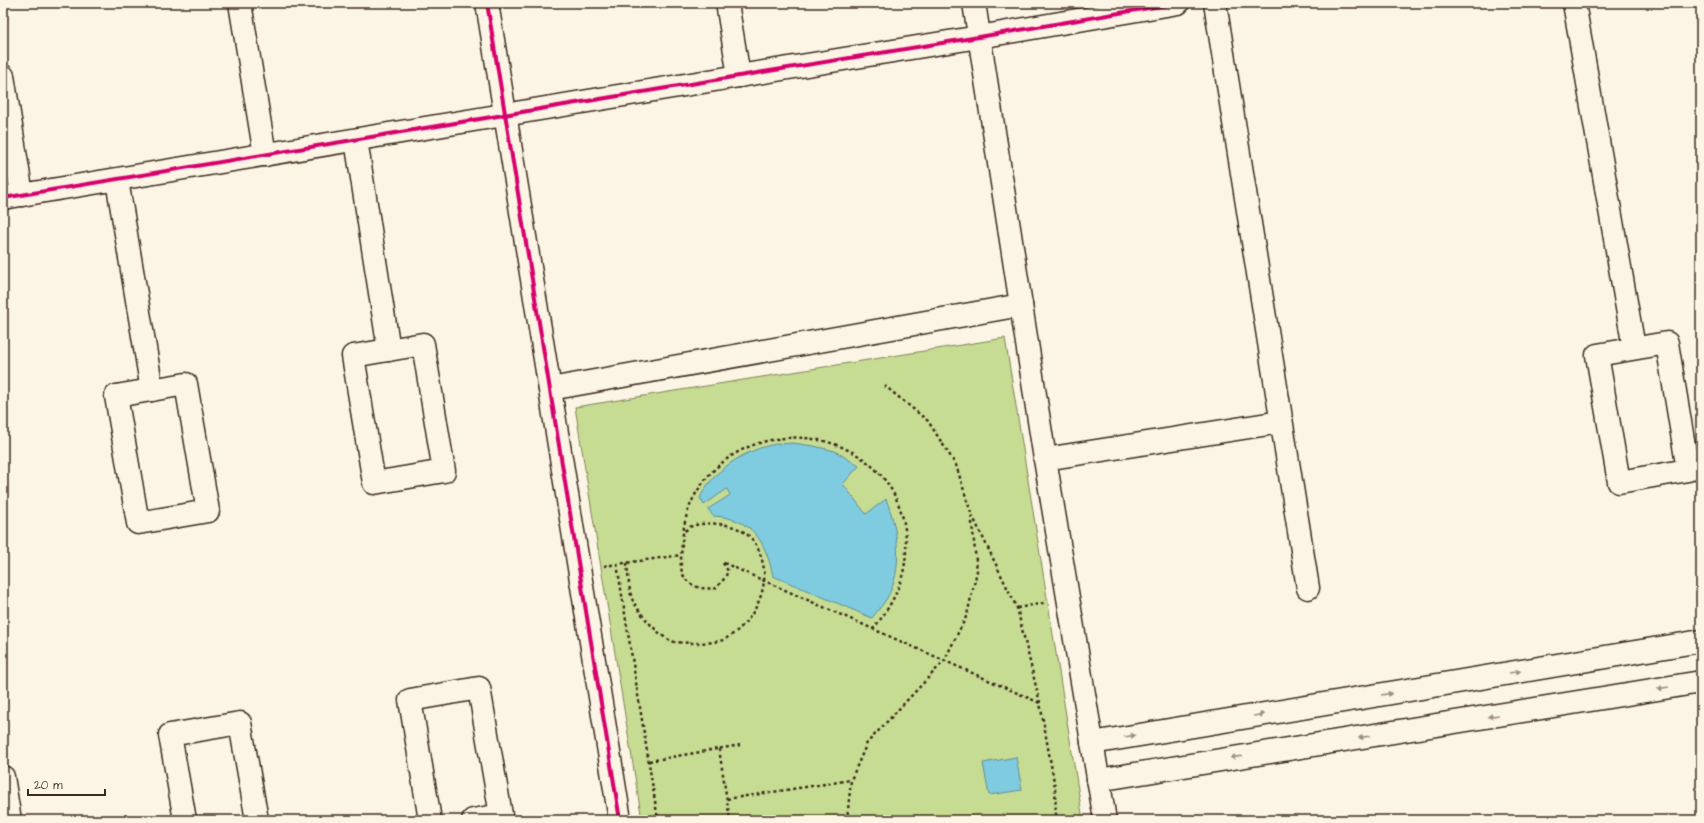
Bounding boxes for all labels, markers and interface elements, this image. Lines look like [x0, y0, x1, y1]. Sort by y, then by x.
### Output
one-way arrow [1509, 669, 1521, 675]
one-way arrow [1656, 685, 1669, 691]
one-way arrow [1381, 691, 1393, 697]
one-way arrow [1252, 712, 1265, 718]
one-way arrow [1487, 713, 1499, 719]
one-way arrow [1124, 733, 1136, 739]
one-way arrow [1358, 734, 1370, 740]
one-way arrow [1230, 754, 1242, 760]
scale bar [28, 771, 105, 797]
text: 20 m [34, 777, 63, 794]

